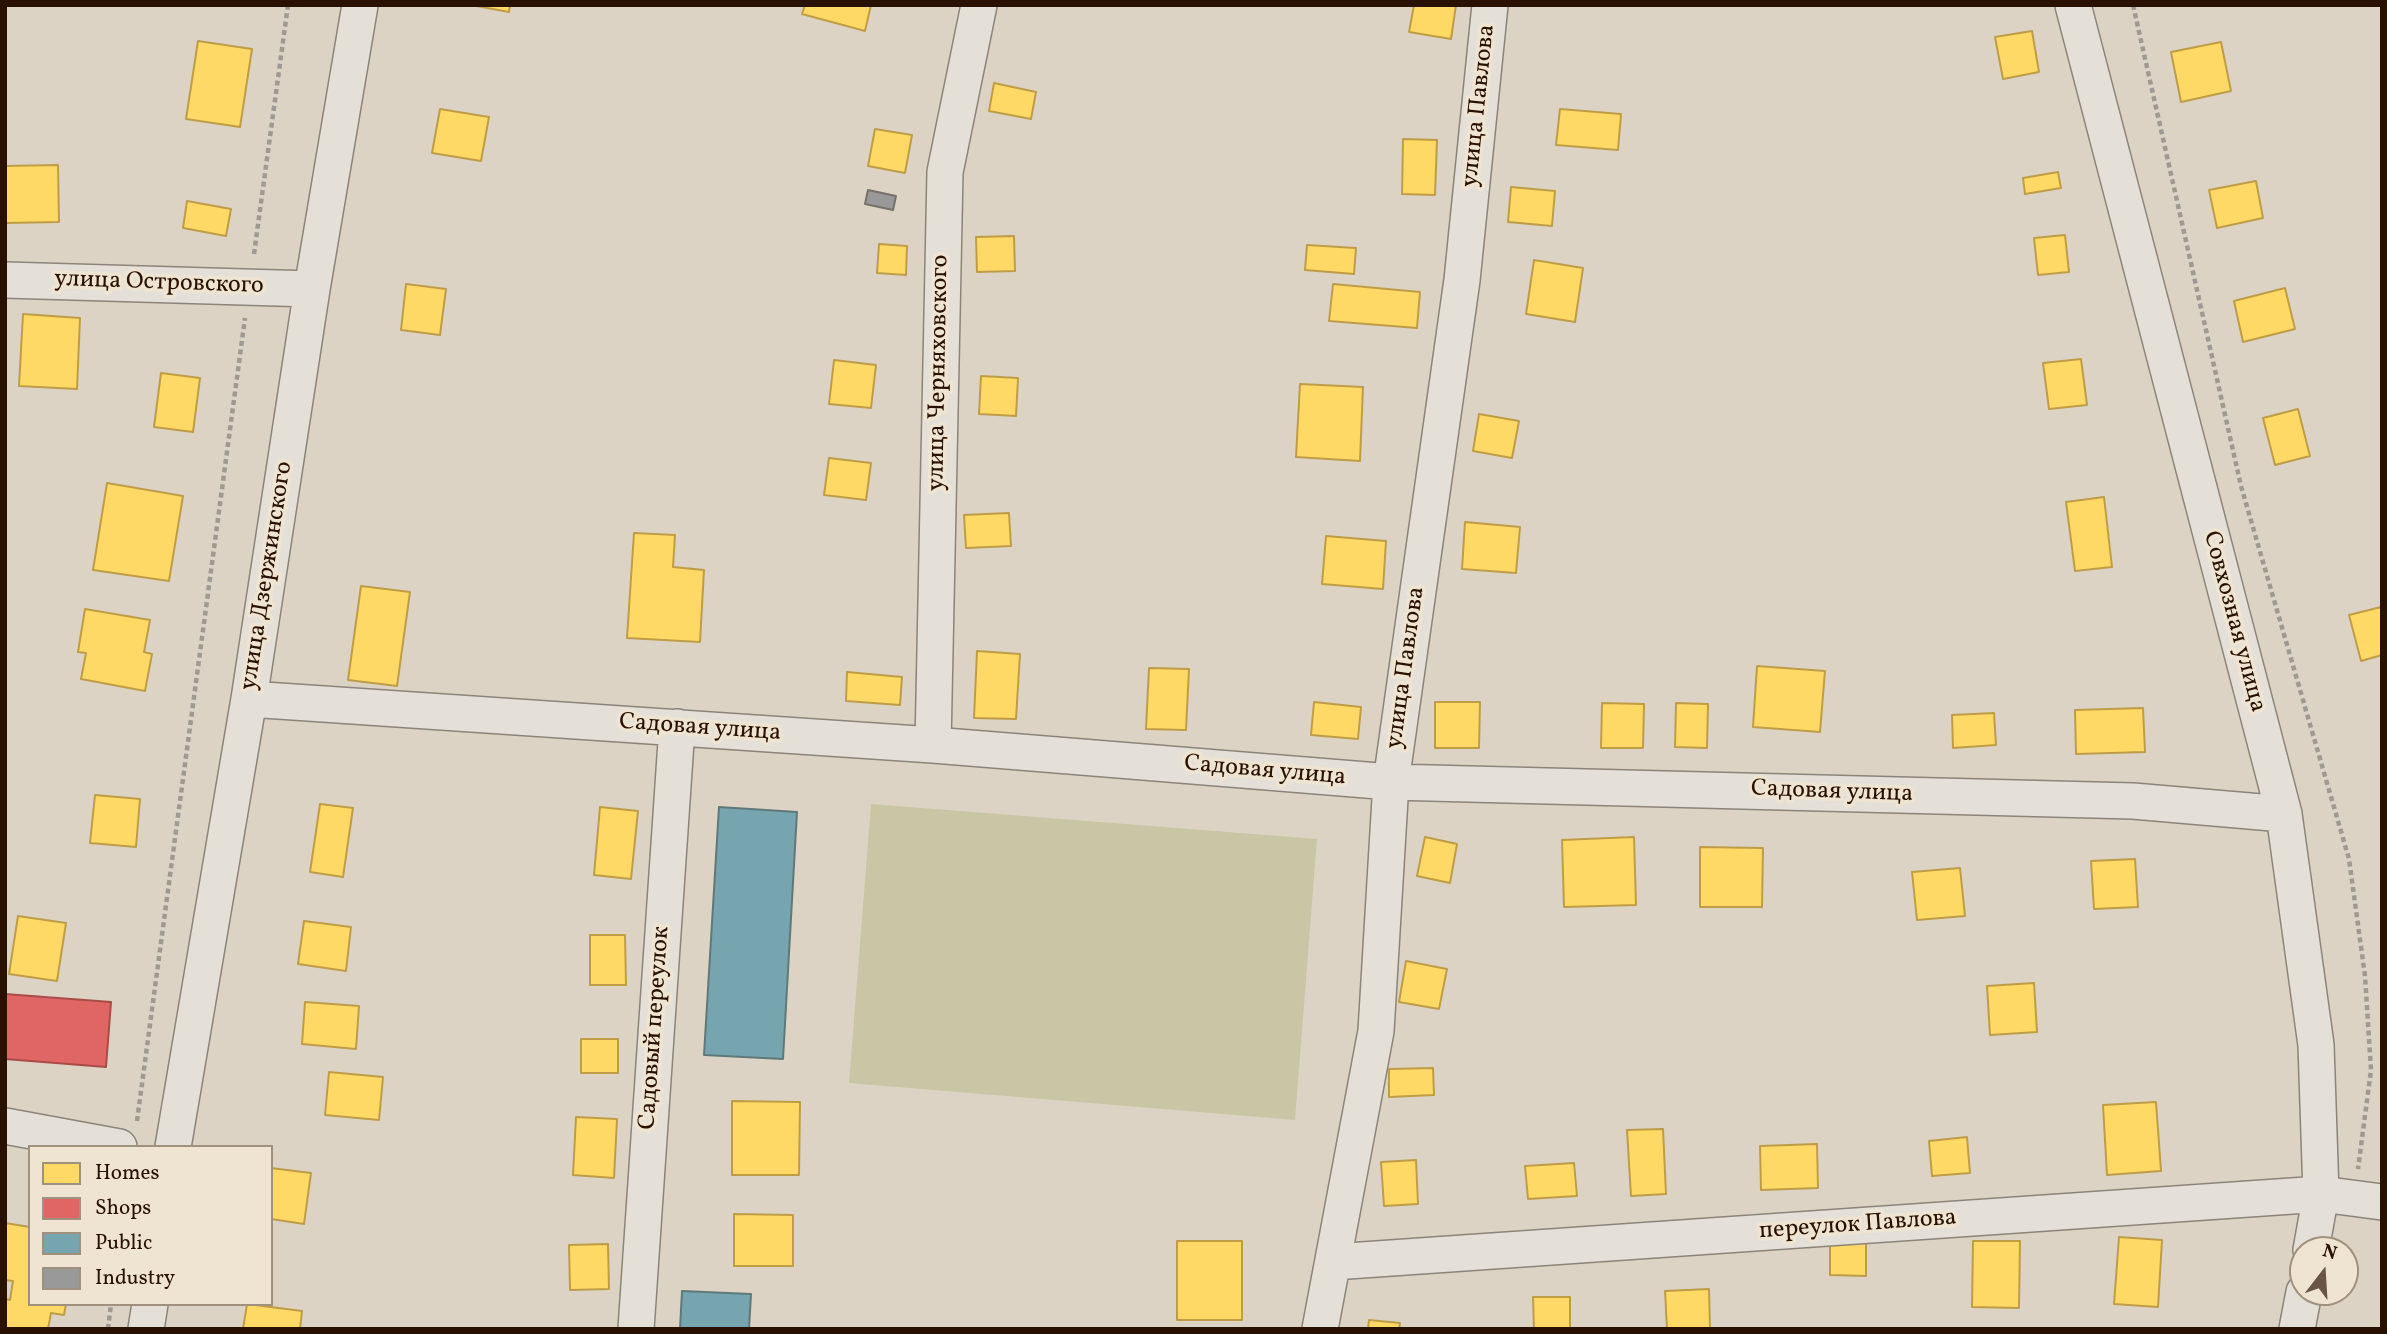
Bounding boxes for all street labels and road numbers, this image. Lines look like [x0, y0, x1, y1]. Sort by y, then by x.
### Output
street label: улица Павлова [1457, 23, 1503, 189]
street label: улица Черняховского [924, 254, 956, 492]
street label: улица Островского [54, 266, 264, 302]
street label: улица Дзержинского [236, 460, 300, 692]
street label: Совхозная улица [2195, 528, 2271, 716]
street label: улица Павлова [1381, 585, 1433, 751]
street label: Садовая улица [618, 709, 782, 749]
street label: Садовая улица [1183, 751, 1347, 793]
street label: Садовая улица [1750, 776, 1914, 810]
street label: Садовый переулок [635, 925, 677, 1131]
street label: переулок Павлова [1758, 1205, 1958, 1247]

